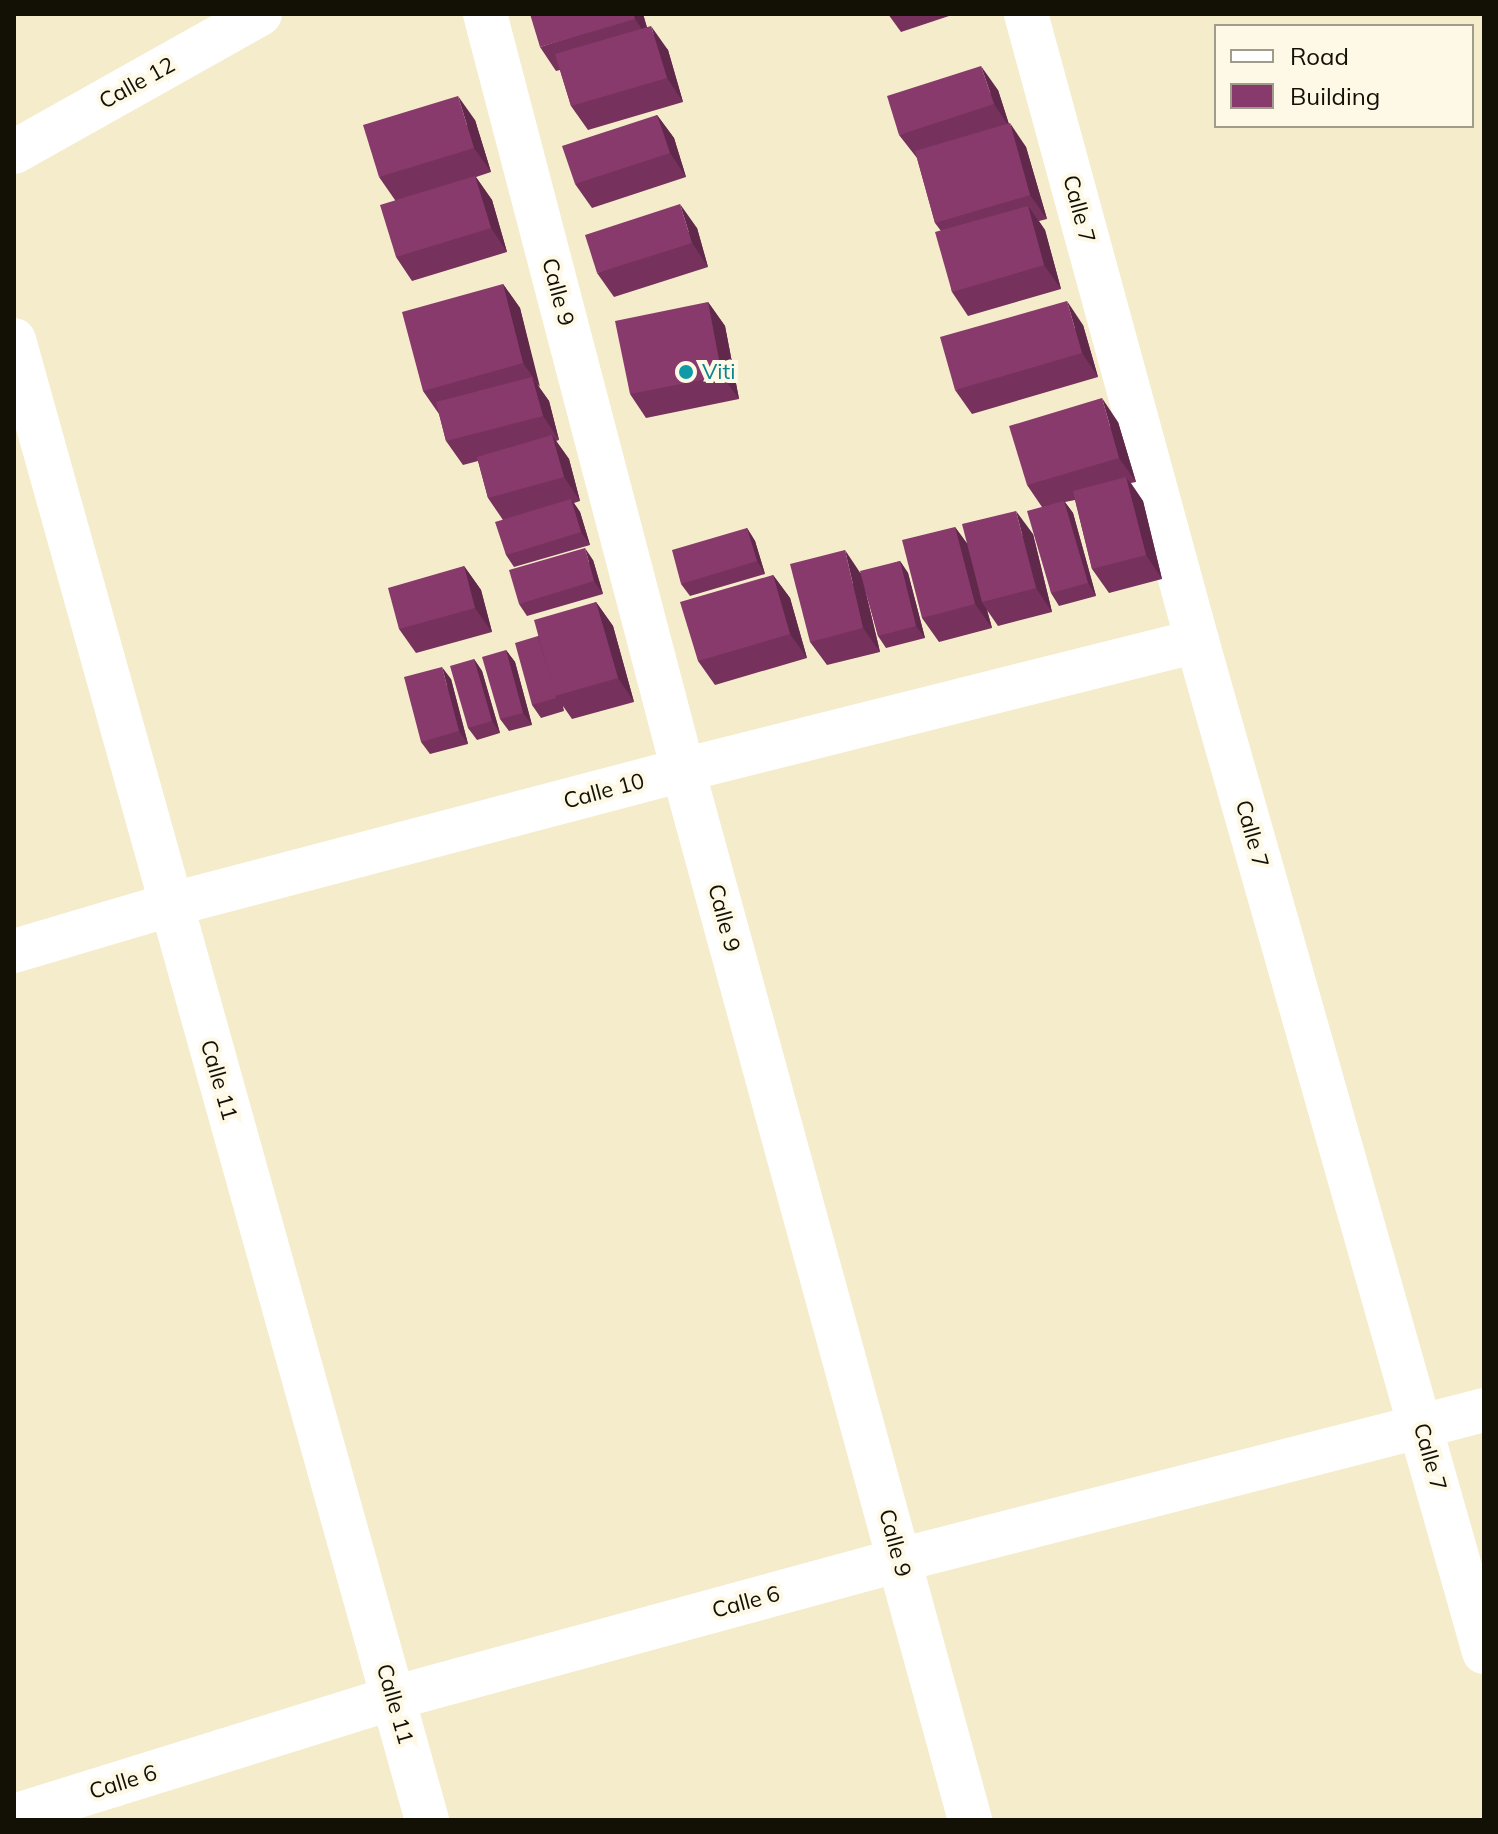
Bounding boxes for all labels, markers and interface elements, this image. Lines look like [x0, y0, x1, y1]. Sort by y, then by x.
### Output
legend [1214, 24, 1474, 128]
text: Road [1290, 41, 1349, 71]
street label: Calle 12 [95, 51, 179, 115]
text: Building [1290, 81, 1380, 111]
street label: Calle 7 [1057, 172, 1101, 246]
street label: Calle 9 [536, 255, 580, 329]
place label: Viti [702, 359, 736, 385]
marker: Viti [677, 363, 695, 381]
street label: Calle 10 [561, 768, 647, 814]
street label: Calle 7 [1230, 797, 1274, 871]
street label: Calle 9 [702, 881, 746, 955]
street label: Calle 11 [195, 1037, 243, 1123]
street label: Calle 7 [1408, 1420, 1452, 1494]
street label: Calle 9 [873, 1506, 917, 1580]
street label: Calle 6 [709, 1580, 783, 1624]
street label: Calle 11 [371, 1661, 419, 1747]
street label: Calle 6 [86, 1759, 160, 1805]

